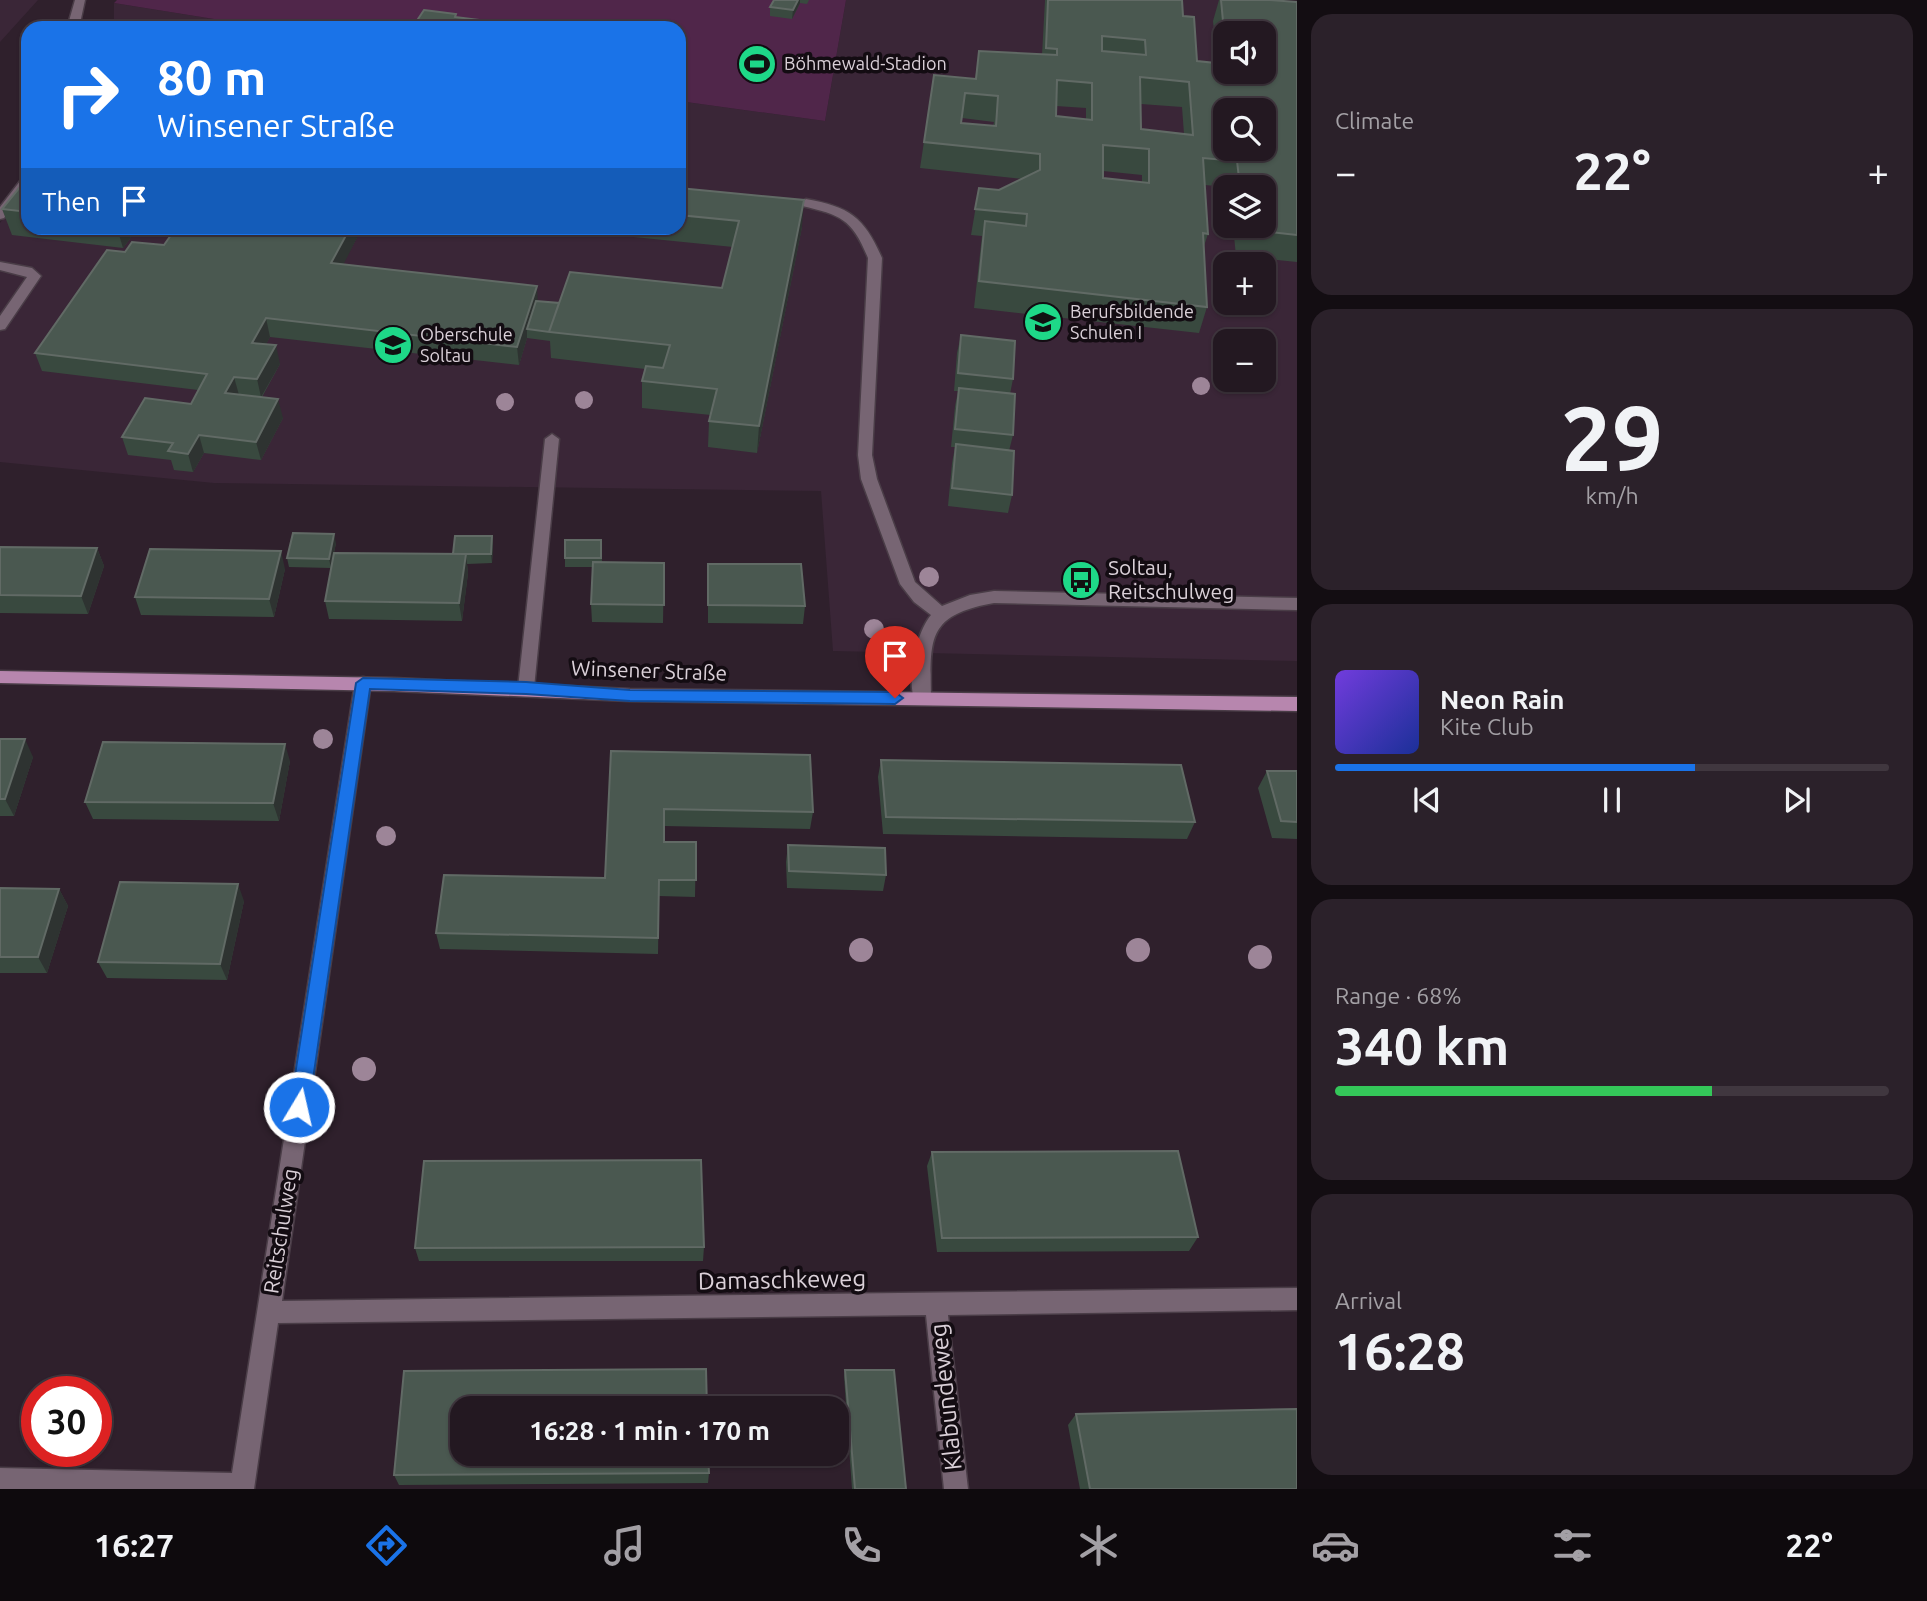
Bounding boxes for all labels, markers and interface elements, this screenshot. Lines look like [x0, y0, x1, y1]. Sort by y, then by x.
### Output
map controls [1213, 21, 1276, 392]
button: sound [1213, 21, 1276, 84]
sports icon: Böhmewald-Stadion [736, 43, 778, 85]
icon: right [42, 49, 133, 140]
text: 80 m [157, 49, 266, 104]
place label: Böhmewald-Stadion [784, 53, 947, 73]
button: search [1213, 98, 1276, 161]
text: Winsener Straße [157, 107, 395, 143]
text: Climate [1335, 108, 1414, 133]
text: 22° [1573, 142, 1651, 200]
text: − [1335, 151, 1356, 193]
text: + [1868, 151, 1889, 193]
button: layers [1213, 175, 1276, 238]
icon: arrive [115, 182, 153, 220]
text: Then [42, 187, 101, 216]
button: + [1213, 252, 1276, 315]
school or university icon: Berufsbildende Schulen I [1022, 301, 1064, 343]
place label: Berufsbildende Schulen I [1070, 301, 1194, 342]
school or university icon: Oberschule Soltau [372, 324, 414, 366]
place label: Oberschule Soltau [420, 324, 513, 365]
button: − [1213, 329, 1276, 392]
text: 29 [1561, 386, 1663, 488]
text: km/h [1585, 483, 1639, 508]
place label: Soltau, Reitschulweg [1108, 555, 1234, 603]
bus stop icon: Soltau, Reitschulweg [1060, 559, 1102, 601]
pin [865, 626, 925, 698]
icon: arrive [876, 637, 914, 675]
street label: Winsener Straße [571, 655, 728, 685]
text: Neon Rain [1440, 685, 1565, 714]
text: Kite Club [1440, 714, 1534, 739]
icon: previous [1408, 781, 1446, 819]
icon: pause [1593, 781, 1631, 819]
icon: next [1778, 781, 1816, 819]
text: Range · 68% [1335, 983, 1462, 1008]
text: 340 km [1335, 1017, 1509, 1075]
position arrow [262, 1070, 336, 1144]
street label: Reitschulweg [258, 1167, 302, 1295]
street label: Damaschkeweg [698, 1265, 866, 1294]
text: Arrival [1335, 1288, 1402, 1313]
street label: Klabundeweg [924, 1322, 967, 1472]
text: 16:28 [1335, 1322, 1465, 1380]
speed limit sign: 30 [21, 1376, 112, 1467]
text: 16:28 · 1 min · 170 m [529, 1416, 770, 1445]
icon: directions [362, 1521, 411, 1570]
icon: music [600, 1521, 649, 1570]
icon: phone [837, 1521, 886, 1570]
icon: climate [1074, 1521, 1123, 1570]
icon: car [1311, 1521, 1360, 1570]
icon: filters [1548, 1521, 1597, 1570]
text: 16:27 [94, 1527, 174, 1563]
text: 22° [1785, 1527, 1833, 1563]

